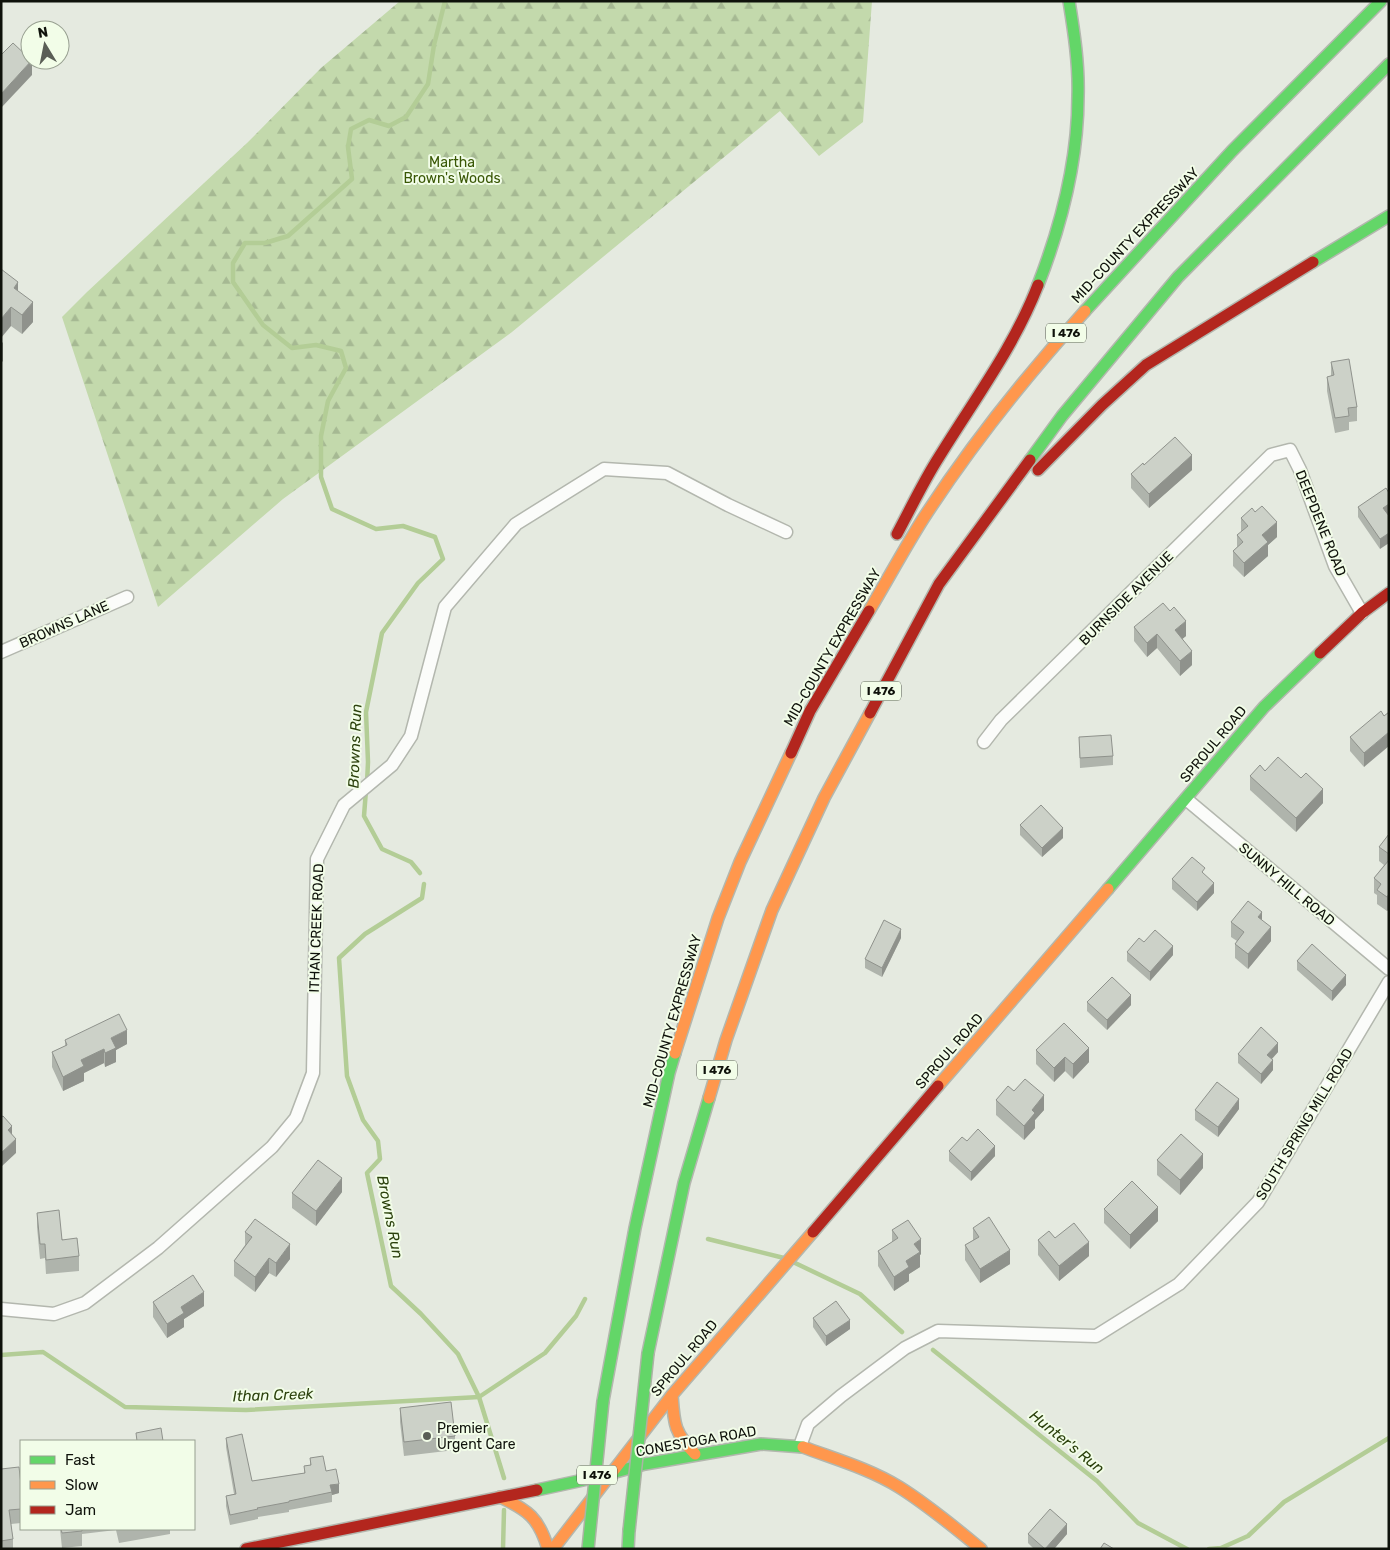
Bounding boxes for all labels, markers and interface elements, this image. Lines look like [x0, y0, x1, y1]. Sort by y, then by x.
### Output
north arrow [20, 20, 70, 70]
text: N [36, 23, 49, 42]
park label: Martha Brown's Woods [403, 154, 501, 187]
street label: MID-COUNTY EXPRESSWAY [1068, 164, 1203, 307]
road number: I 476 [1046, 323, 1086, 342]
street label: DEEPDENE ROAD [1292, 468, 1350, 579]
street label: BURNSIDE AVENUE [1076, 548, 1177, 649]
street label: MID-COUNTY EXPRESSWAY [780, 565, 885, 729]
street label: BROWNS LANE [17, 597, 112, 652]
road number: I 476 [861, 681, 901, 700]
water label: Browns Run [345, 703, 365, 789]
street label: SPROUL ROAD [1176, 703, 1250, 786]
street label: SUNNY HILL ROAD [1235, 839, 1338, 930]
street label: ITHAN CREEK ROAD [306, 863, 327, 993]
street label: MID-COUNTY EXPRESSWAY [640, 933, 705, 1110]
street label: SPROUL ROAD [912, 1010, 987, 1093]
street label: SOUTH SPRING MILL ROAD [1252, 1045, 1357, 1203]
road number: I 476 [697, 1060, 737, 1080]
water label: Browns Run [373, 1174, 407, 1260]
street label: SPROUL ROAD [647, 1317, 721, 1400]
water label: Ithan Creek [232, 1385, 314, 1405]
water label: Hunter's Run [1026, 1406, 1108, 1478]
place label: Premier Urgent Care [437, 1420, 516, 1453]
street label: CONESTOGA ROAD [634, 1423, 758, 1460]
marker: Premier Urgent Care [421, 1430, 433, 1442]
legend [20, 1440, 195, 1530]
text: Fast [65, 1451, 95, 1469]
road number: I 476 [577, 1466, 617, 1484]
text: Slow [65, 1476, 98, 1494]
text: Jam [65, 1501, 96, 1519]

